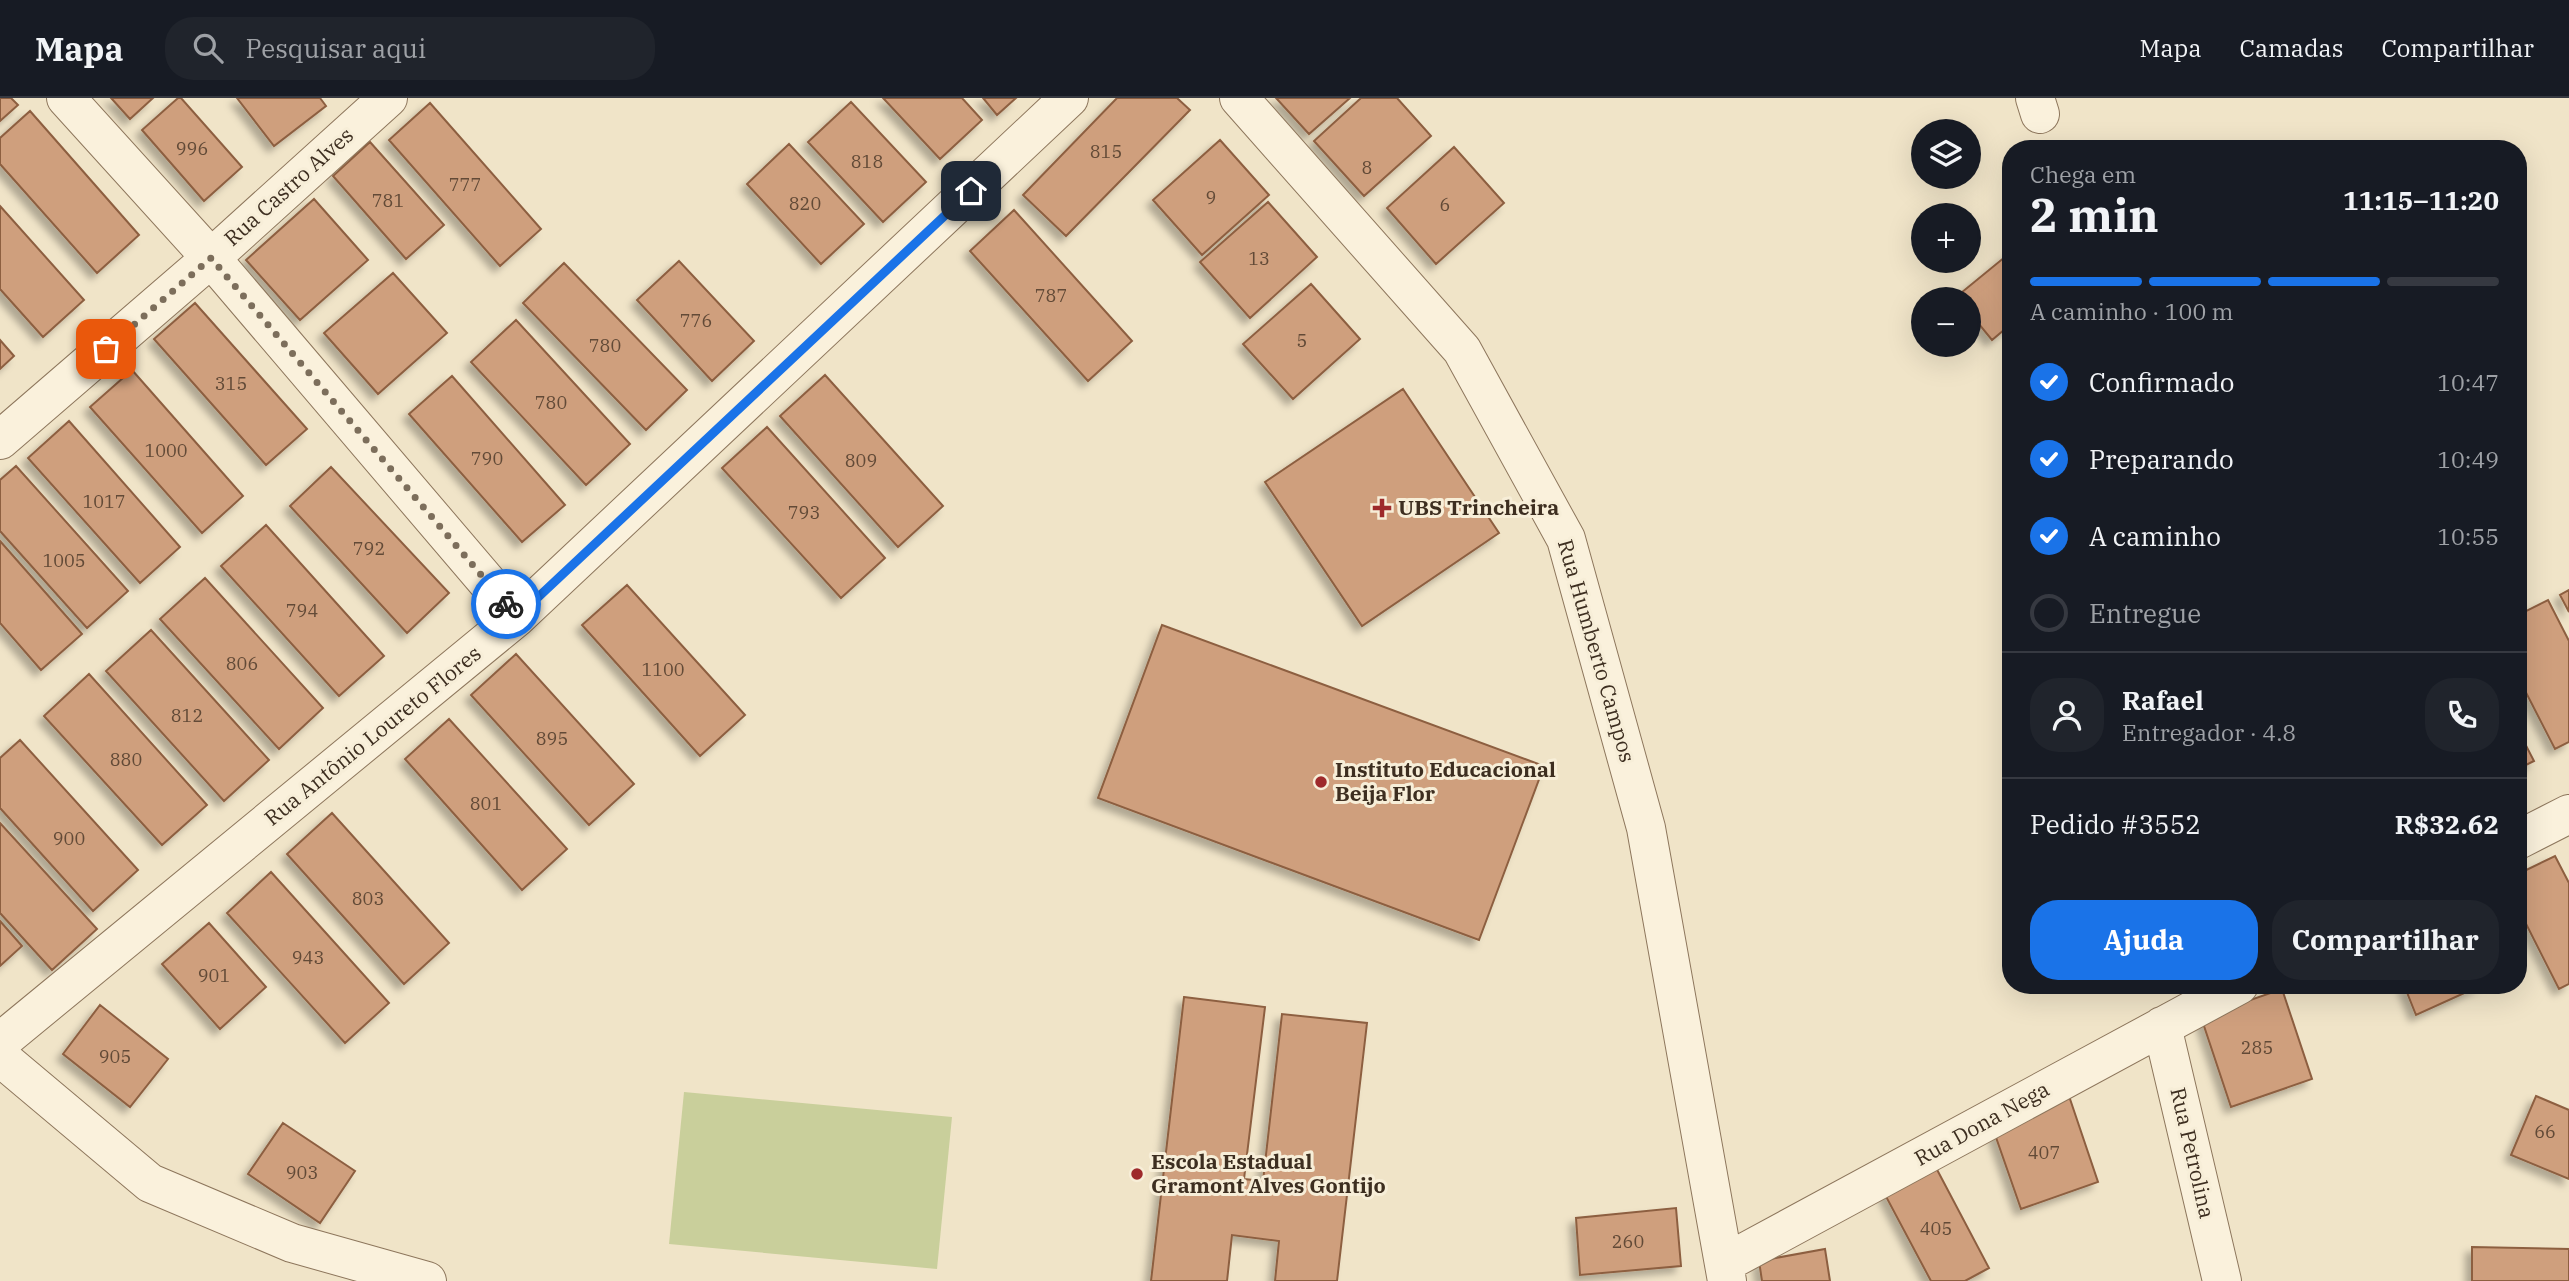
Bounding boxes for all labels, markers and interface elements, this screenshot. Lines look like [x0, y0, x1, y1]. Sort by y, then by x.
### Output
search box [165, 17, 655, 80]
text: Mapa [35, 27, 123, 70]
icon: search [189, 29, 227, 67]
text: Pesquisar aqui [245, 31, 426, 65]
text: Mapa [2139, 32, 2202, 64]
text: Camadas [2240, 32, 2343, 64]
text: Compartilhar [2381, 32, 2534, 64]
map controls [1911, 119, 1981, 357]
button: layers [1911, 119, 1981, 189]
street label: Rua Castro Alves [218, 121, 359, 252]
house number: 996 [176, 137, 208, 160]
house number: 815 [1090, 140, 1122, 163]
house number: 818 [851, 150, 883, 173]
house number: 8 [1362, 156, 1372, 179]
text: Chega em [2030, 159, 2136, 189]
pin [941, 161, 1001, 221]
icon: home [952, 172, 990, 210]
house number: 777 [449, 173, 481, 196]
text: 11:15–11:20 [2343, 183, 2499, 217]
text: 2 min [2030, 185, 2159, 245]
house number: 9 [1206, 186, 1216, 209]
house number: 781 [372, 189, 404, 212]
house number: 820 [789, 192, 821, 215]
house number: 6 [1440, 193, 1450, 216]
button: + [1911, 203, 1981, 273]
house number: 13 [1248, 247, 1270, 270]
house number: 787 [1035, 284, 1067, 307]
button: − [1911, 287, 1981, 357]
text: A caminho · 100 m [2030, 296, 2233, 326]
house number: 776 [680, 309, 712, 332]
pin [76, 319, 136, 379]
house number: 5 [1297, 329, 1307, 352]
icon: bag [87, 330, 125, 368]
house number: 780 [589, 334, 621, 357]
icon: check [2030, 363, 2068, 401]
text: Confirmado [2089, 365, 2234, 399]
text: 10:47 [2437, 367, 2499, 397]
house number: 315 [215, 372, 247, 395]
house number: 780 [535, 391, 567, 414]
house number: 1000 [144, 439, 188, 462]
icon: check [2030, 440, 2068, 478]
text: Preparando [2089, 442, 2234, 476]
text: 10:49 [2437, 444, 2499, 474]
house number: 790 [471, 447, 503, 470]
house number: 809 [845, 449, 877, 472]
house number: 1017 [82, 490, 126, 513]
place label: UBS Trincheira [1398, 493, 1559, 521]
marker: UBS Trincheira [1372, 498, 1392, 518]
house number: 793 [788, 501, 820, 524]
icon: check [2030, 517, 2068, 555]
text: A caminho [2089, 519, 2221, 553]
text: 10:55 [2437, 521, 2499, 551]
street label: Rua Humberto Campos [1552, 536, 1642, 765]
house number: 792 [353, 537, 385, 560]
house number: 1005 [42, 549, 86, 572]
courier [471, 569, 541, 639]
icon: bike [487, 585, 525, 623]
text: Entregue [2089, 596, 2201, 630]
house number: 794 [286, 599, 318, 622]
street label: Rua Antônio Loureto Flores [258, 639, 487, 831]
house number: 806 [226, 652, 258, 675]
house number: 1100 [641, 658, 685, 681]
button: person [2030, 678, 2104, 752]
button: phone [2425, 678, 2499, 752]
text: Rafael [2122, 683, 2204, 717]
house number: 812 [171, 704, 203, 727]
text: Entregador · 4.8 [2122, 717, 2296, 747]
house number: 895 [536, 727, 568, 750]
house number: 880 [110, 748, 142, 771]
place label: Instituto Educacional Beija Flor [1335, 755, 1556, 807]
marker: Instituto Educacional Beija Flor [1313, 774, 1329, 790]
house number: 801 [470, 792, 502, 815]
text: Pedido #3552 [2030, 807, 2201, 841]
text: R$32.62 [2395, 807, 2499, 841]
house number: 900 [53, 827, 85, 850]
house number: 803 [352, 887, 384, 910]
button: Ajuda [2030, 900, 2258, 980]
button: Compartilhar [2272, 900, 2499, 980]
house number: 943 [292, 946, 324, 969]
house number: 901 [198, 964, 230, 987]
house number: 285 [2241, 1036, 2273, 1059]
house number: 905 [99, 1045, 131, 1068]
street label: Rua Dona Nega [1909, 1074, 2054, 1172]
street label: Rua Petrolina [2164, 1085, 2222, 1221]
house number: 66 [2534, 1120, 2556, 1143]
house number: 407 [2028, 1141, 2060, 1164]
place label: Escola Estadual Gramont Alves Gontijo [1151, 1147, 1386, 1199]
house number: 903 [286, 1161, 318, 1184]
marker: Escola Estadual Gramont Alves Gontijo [1129, 1166, 1145, 1182]
house number: 405 [1920, 1217, 1952, 1240]
house number: 260 [1612, 1230, 1644, 1253]

